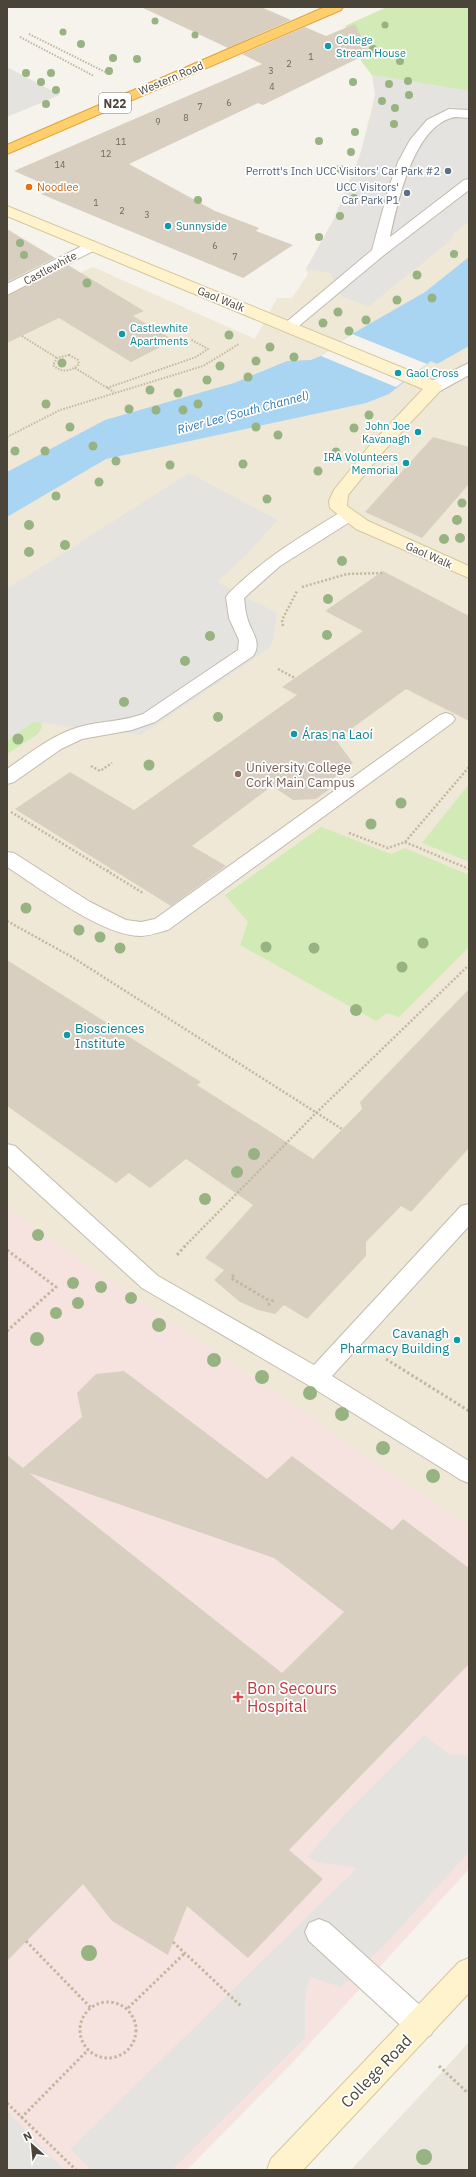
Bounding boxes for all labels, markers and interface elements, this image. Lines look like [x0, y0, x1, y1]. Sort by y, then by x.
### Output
place label: College Stream House [336, 33, 406, 60]
marker: College Stream House [323, 41, 333, 51]
house number: 1 [308, 51, 314, 62]
street label: Western Road [137, 58, 205, 98]
house number: 2 [286, 58, 292, 69]
house number: 3 [268, 65, 274, 76]
house number: 4 [269, 81, 275, 92]
road number: N22 [99, 93, 131, 113]
house number: 6 [226, 97, 232, 108]
house number: 7 [197, 101, 203, 112]
house number: 8 [183, 112, 189, 123]
house number: 9 [155, 116, 161, 127]
house number: 11 [116, 136, 126, 147]
house number: 12 [101, 148, 111, 159]
house number: 14 [55, 159, 65, 170]
place label: Perrott's Inch UCC Visitors' Car Park #2 [246, 164, 440, 178]
marker: Perrott's Inch UCC Visitors' Car Park #2 [443, 166, 453, 176]
place label: Noodlee [37, 180, 79, 194]
place label: UCC Visitors' Car Park P1 [336, 180, 399, 207]
marker: Noodlee [24, 182, 34, 192]
marker: UCC Visitors' Car Park P1 [402, 188, 412, 198]
house number: 1 [93, 197, 99, 208]
house number: 2 [119, 205, 125, 216]
house number: 3 [144, 209, 150, 220]
place label: Sunnyside [176, 219, 227, 233]
marker: Sunnyside [163, 221, 173, 231]
house number: 6 [212, 240, 218, 251]
street label: Castlewhite [21, 248, 79, 288]
house number: 7 [232, 251, 238, 262]
street label: Gaol Walk [195, 283, 247, 315]
place label: Castlewhite Apartments [130, 321, 188, 348]
marker: Castlewhite Apartments [117, 329, 127, 339]
place label: Gaol Cross [406, 366, 459, 380]
marker: Gaol Cross [393, 368, 403, 378]
water label: River Lee (South Channel) [175, 387, 311, 437]
place label: John Joe Kavanagh [362, 419, 410, 446]
marker: John Joe Kavanagh [413, 427, 423, 437]
place label: IRA Volunteers Memorial [324, 450, 398, 477]
marker: IRA Volunteers Memorial [401, 458, 411, 468]
street label: Gaol Walk [403, 539, 455, 572]
place label: Áras na Laoí [302, 726, 374, 743]
marker: Áras na Laoí [289, 729, 299, 739]
place label: University College Cork Main Campus [246, 759, 355, 791]
marker: University College Cork Main Campus [233, 769, 243, 779]
place label: Biosciences Institute [75, 1020, 145, 1052]
marker: Biosciences Institute [62, 1030, 72, 1040]
place label: Cavanagh Pharmacy Building [340, 1325, 449, 1357]
marker: Cavanagh Pharmacy Building [452, 1335, 462, 1345]
place label: Bon Secours Hospital [247, 1678, 337, 1716]
marker: Bon Secours Hospital [232, 1691, 244, 1703]
street label: College Road [336, 2030, 416, 2112]
north arrow [12, 2125, 52, 2165]
text: N [21, 2128, 34, 2144]

